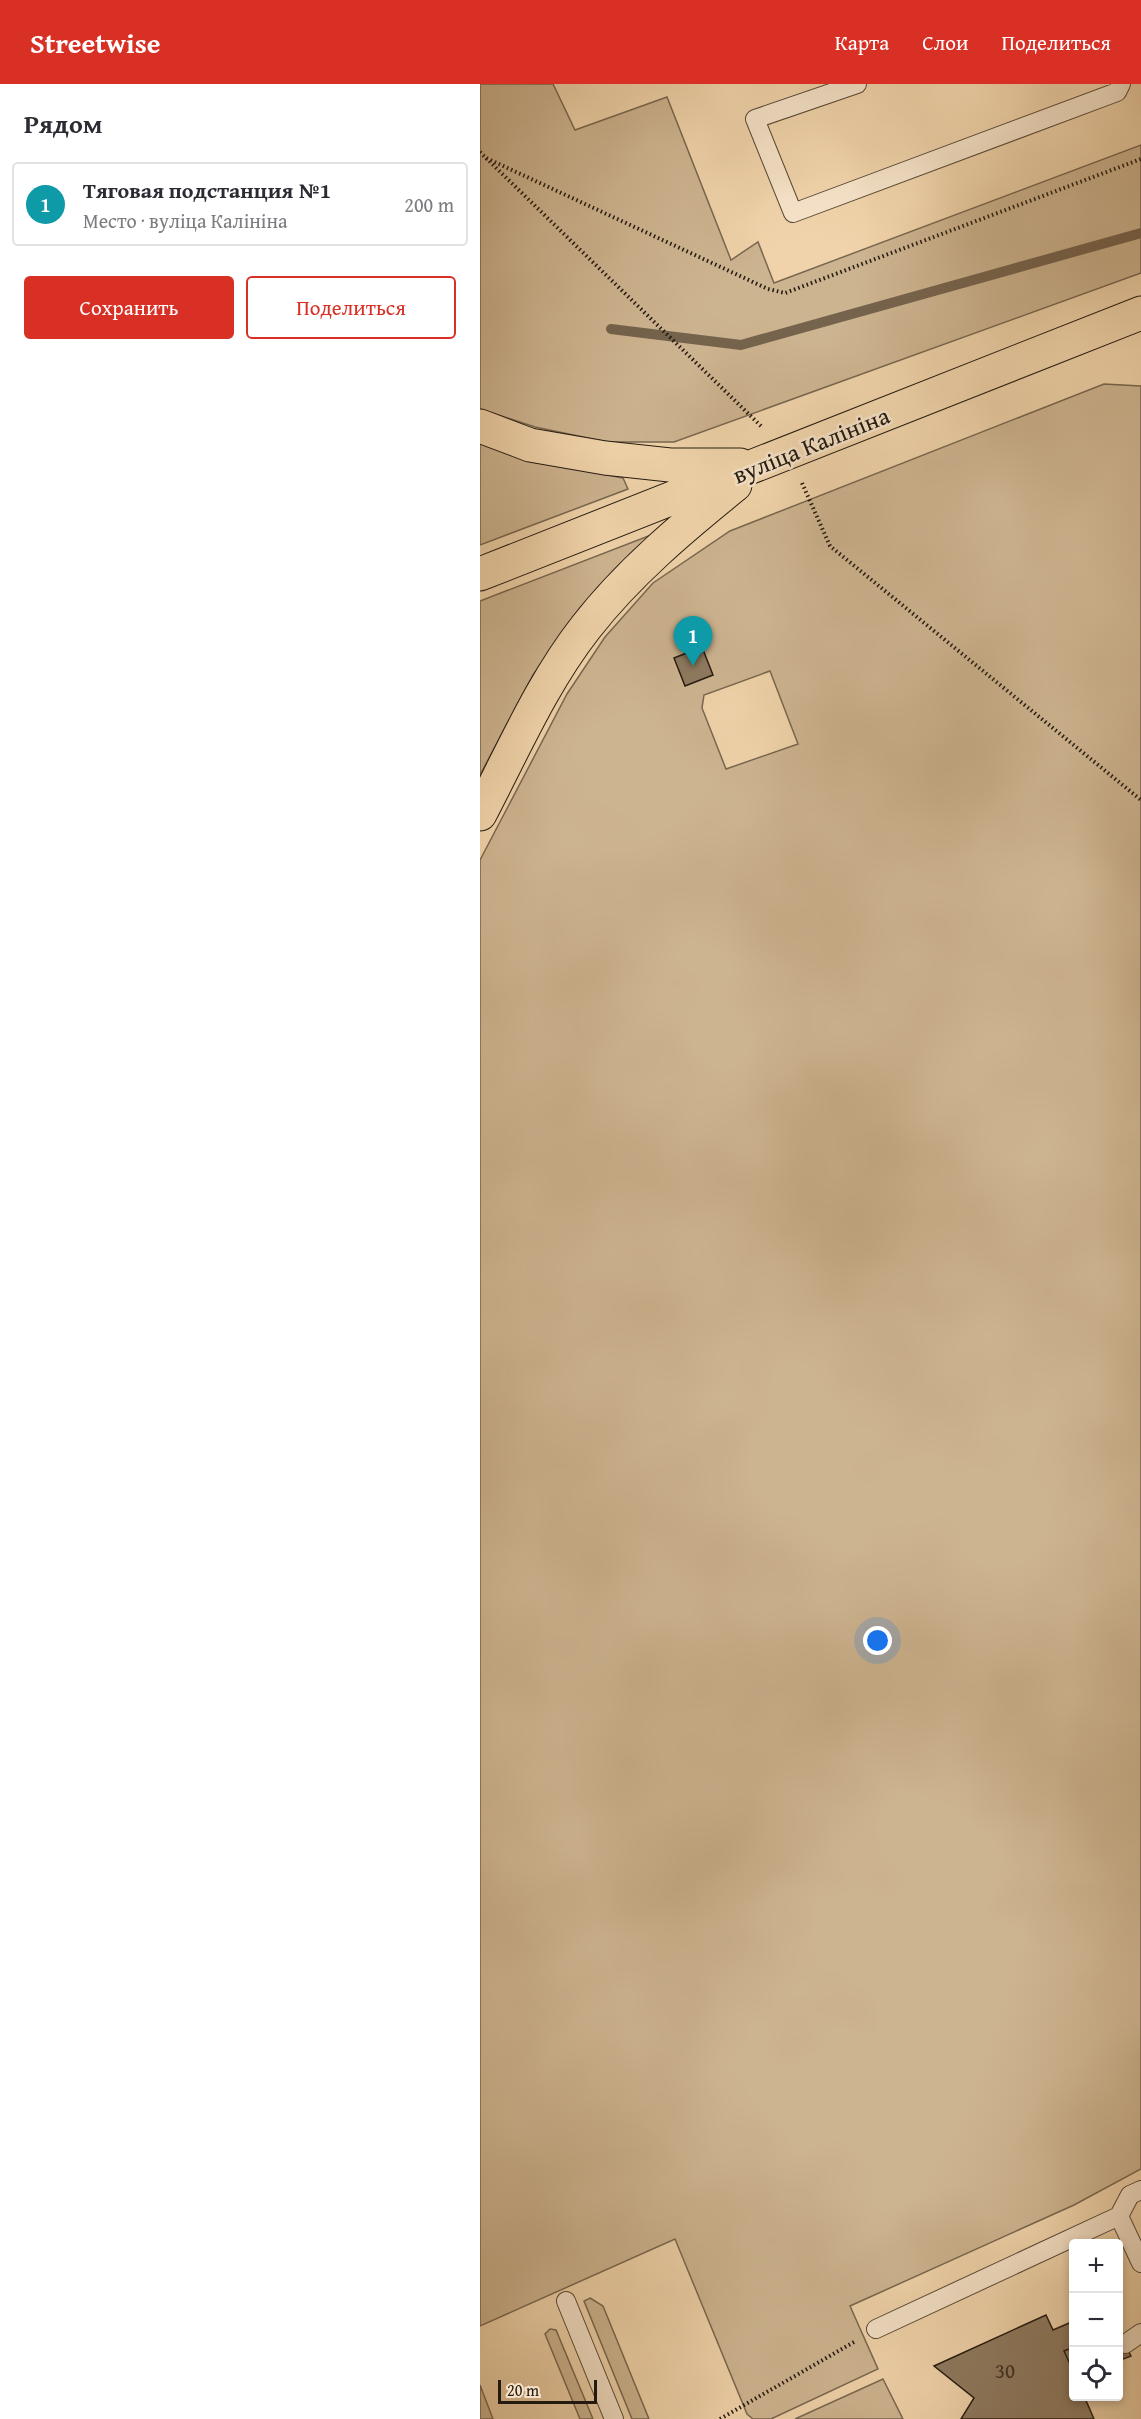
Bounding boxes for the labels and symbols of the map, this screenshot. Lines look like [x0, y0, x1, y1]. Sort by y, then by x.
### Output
street label: вуліца Калініна [727, 397, 895, 492]
pin: 1 [674, 616, 712, 666]
your location [863, 1626, 892, 1655]
house number: 30 [995, 2355, 1015, 2386]
scale bar [498, 2377, 597, 2404]

